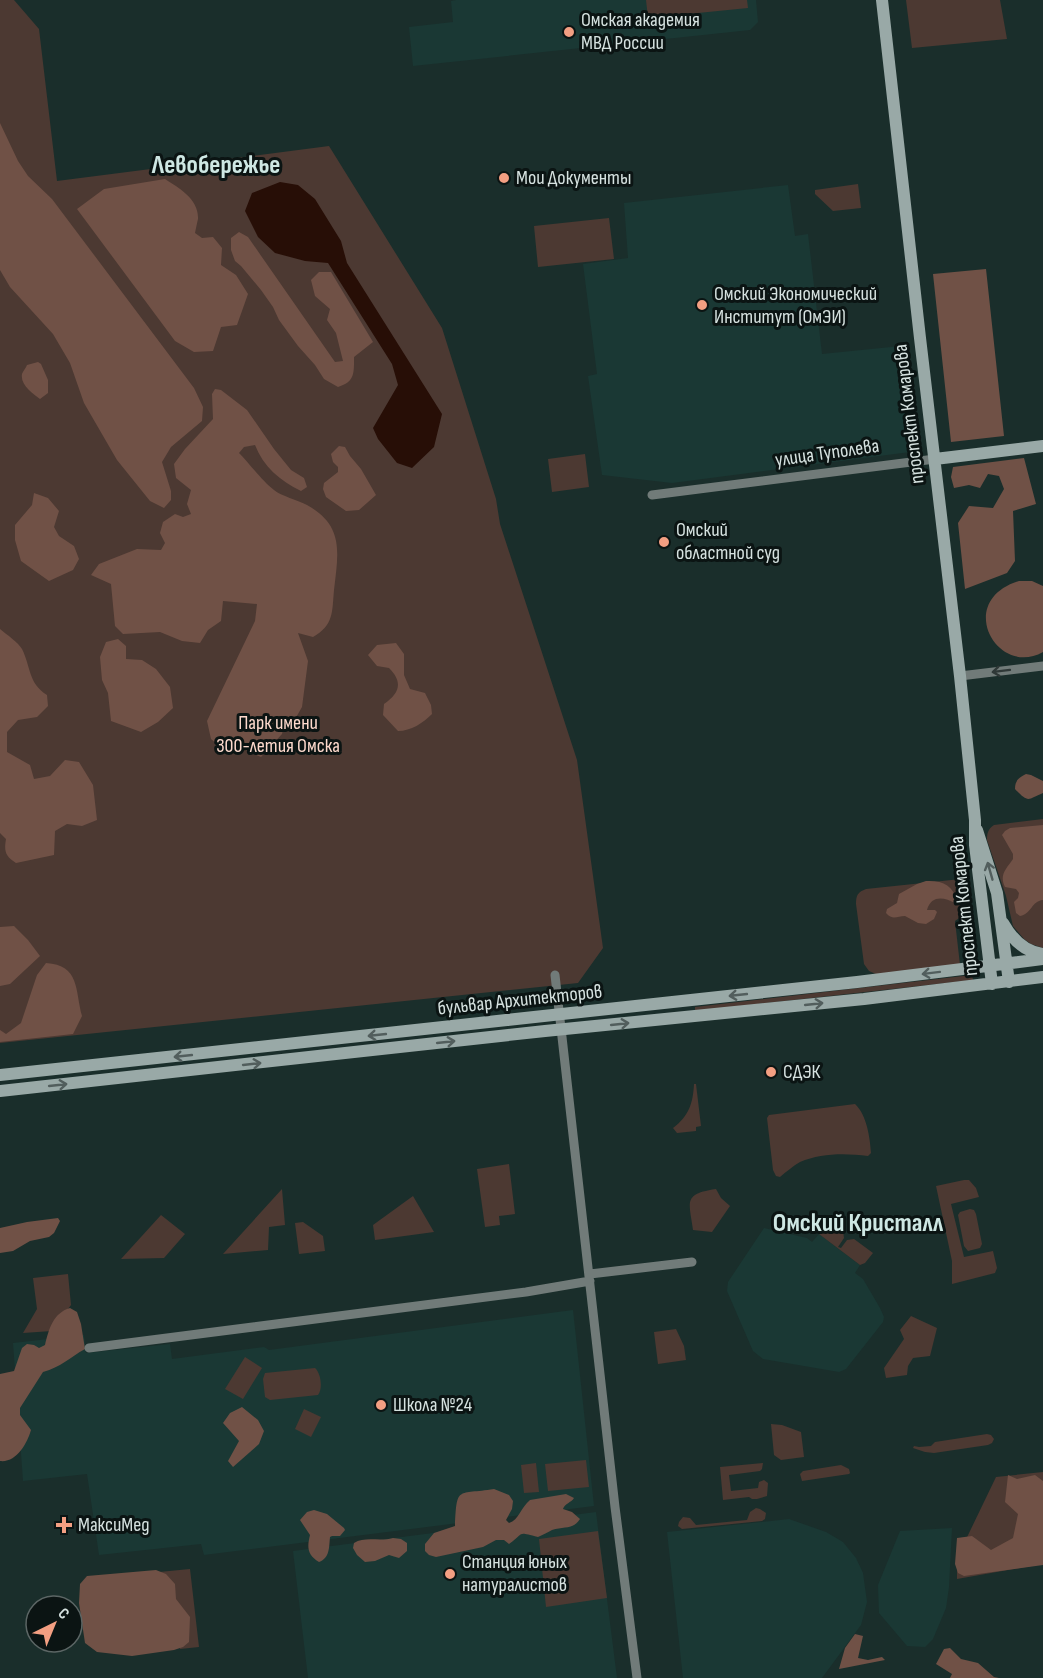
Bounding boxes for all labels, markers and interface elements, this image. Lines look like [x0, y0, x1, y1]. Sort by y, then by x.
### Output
place label: Омская академия МВД России [581, 8, 700, 55]
marker: Омская академия МВД России [562, 25, 576, 39]
district label: Левобережье [151, 150, 280, 181]
place label: Мои Документы [516, 166, 631, 190]
marker: Мои Документы [497, 171, 511, 185]
place label: Омский Экономический Институт (ОмЭИ) [714, 282, 877, 329]
marker: Омский Экономический Институт (ОмЭИ) [695, 298, 709, 312]
street label: проспект Комарова [889, 343, 929, 485]
street label: улица Туполева [773, 434, 881, 472]
place label: Омский областной суд [676, 518, 780, 565]
marker: Омский областной суд [657, 535, 671, 549]
one-way arrow [992, 666, 1012, 677]
park label: Парк имени 300-летия Омска [216, 711, 340, 758]
street label: проспект Комарова [945, 835, 983, 977]
one-way arrow [984, 862, 995, 881]
one-way arrow [922, 968, 942, 979]
street label: бульвар Архитекторов [436, 979, 604, 1021]
one-way arrow [728, 990, 748, 1001]
one-way arrow [804, 998, 823, 1009]
one-way arrow [610, 1018, 629, 1029]
one-way arrow [367, 1030, 387, 1041]
one-way arrow [435, 1037, 455, 1048]
one-way arrow [173, 1051, 193, 1062]
one-way arrow [242, 1058, 261, 1069]
place label: СДЭК [783, 1060, 821, 1084]
marker: СДЭК [764, 1065, 778, 1079]
one-way arrow [48, 1079, 68, 1090]
district label: Омский Кристалл [773, 1208, 944, 1239]
place label: Школа №24 [393, 1393, 472, 1417]
marker: Школа №24 [374, 1398, 388, 1412]
place label: МаксиМед [78, 1513, 149, 1537]
marker: МаксиМед [55, 1516, 73, 1534]
place label: Станция юных натуралистов [462, 1550, 567, 1597]
marker: Станция юных натуралистов [443, 1567, 457, 1581]
north arrow [24, 1594, 84, 1654]
text: С [54, 1604, 73, 1624]

